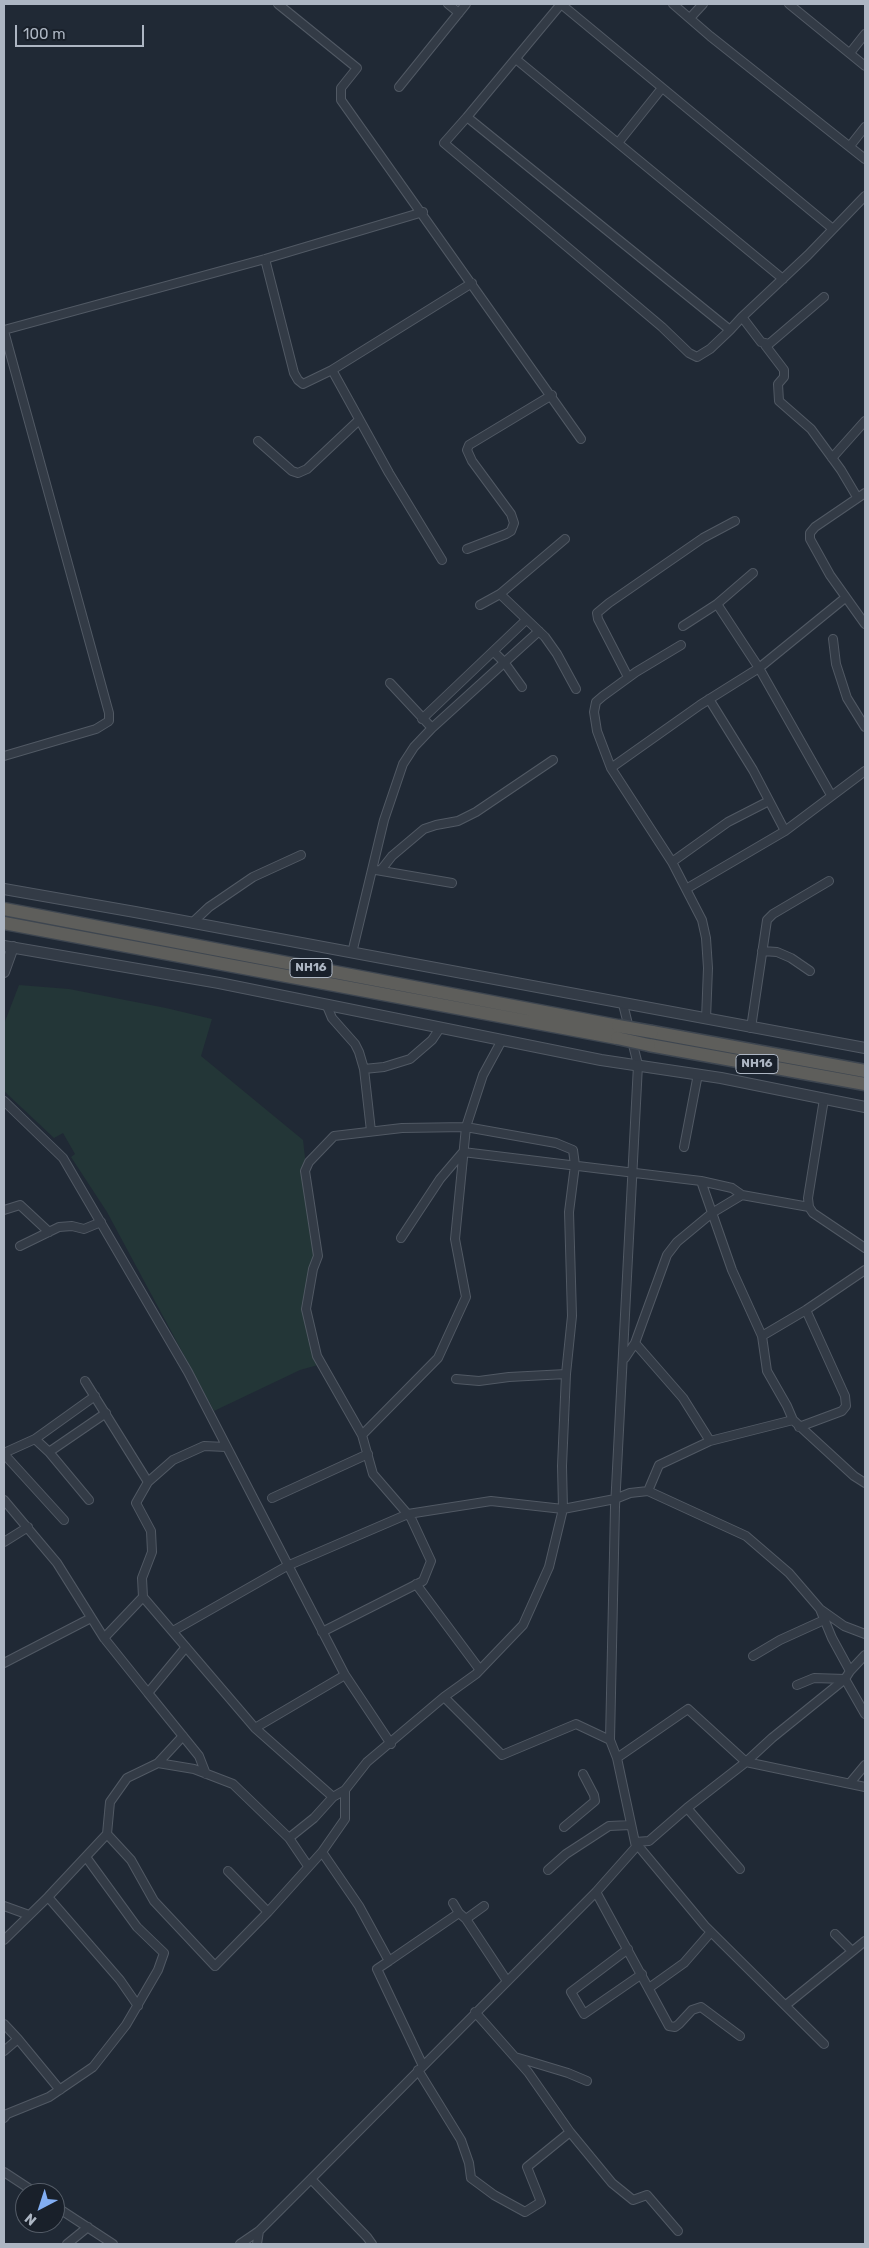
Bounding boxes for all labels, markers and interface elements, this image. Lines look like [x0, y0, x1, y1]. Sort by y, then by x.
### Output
scale bar [18, 15, 146, 47]
text: 100 m [23, 25, 65, 43]
road number: NH16 [290, 958, 332, 978]
road number: NH16 [736, 1054, 778, 1074]
north arrow [15, 2183, 65, 2233]
text: N [21, 2209, 40, 2229]

